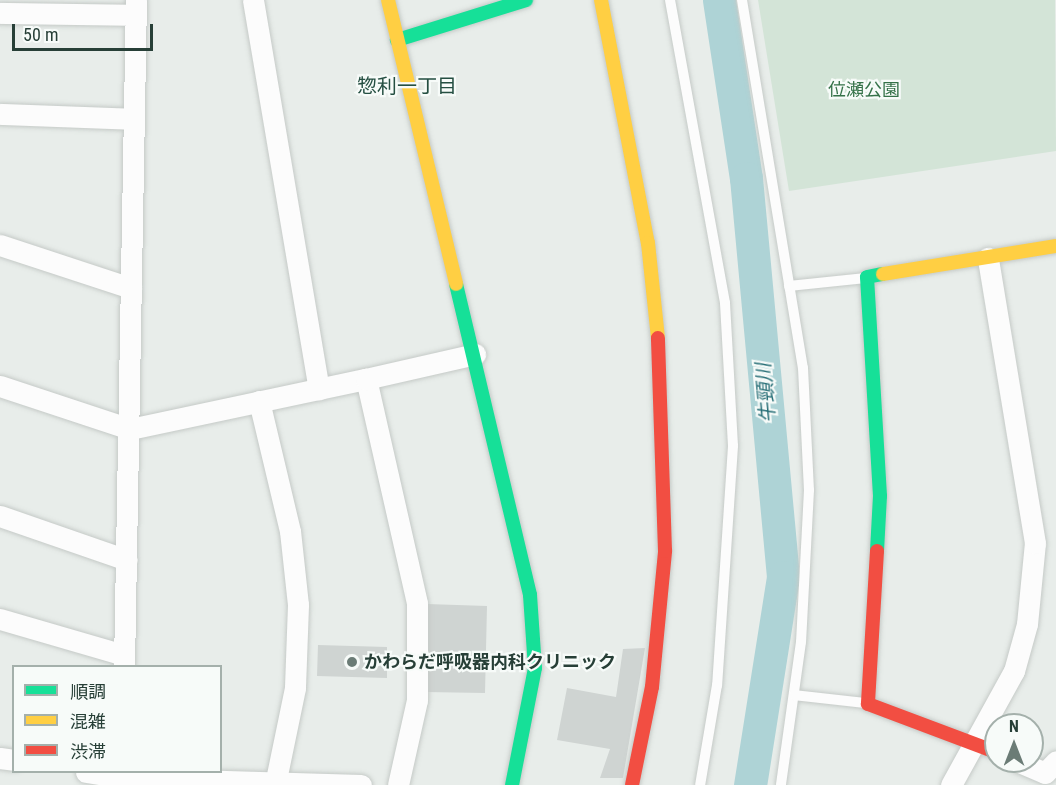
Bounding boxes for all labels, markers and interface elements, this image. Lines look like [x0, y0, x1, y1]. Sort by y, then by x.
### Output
scale bar [15, 12, 156, 50]
text: 50 m [23, 24, 58, 45]
district label: 惣利一丁目 [357, 74, 457, 98]
park label: 位瀬公園 [828, 79, 900, 101]
water label: 牛頸川 [751, 362, 781, 424]
place label: かわらだ呼吸器内科クリニック [364, 651, 616, 673]
marker: かわらだ呼吸器内科クリニック [345, 655, 359, 669]
legend [12, 665, 222, 773]
text: 順調 [70, 681, 106, 702]
text: 混雑 [70, 711, 106, 732]
north arrow [984, 713, 1044, 773]
text: N [1009, 717, 1019, 736]
text: 渋滞 [70, 741, 106, 762]

